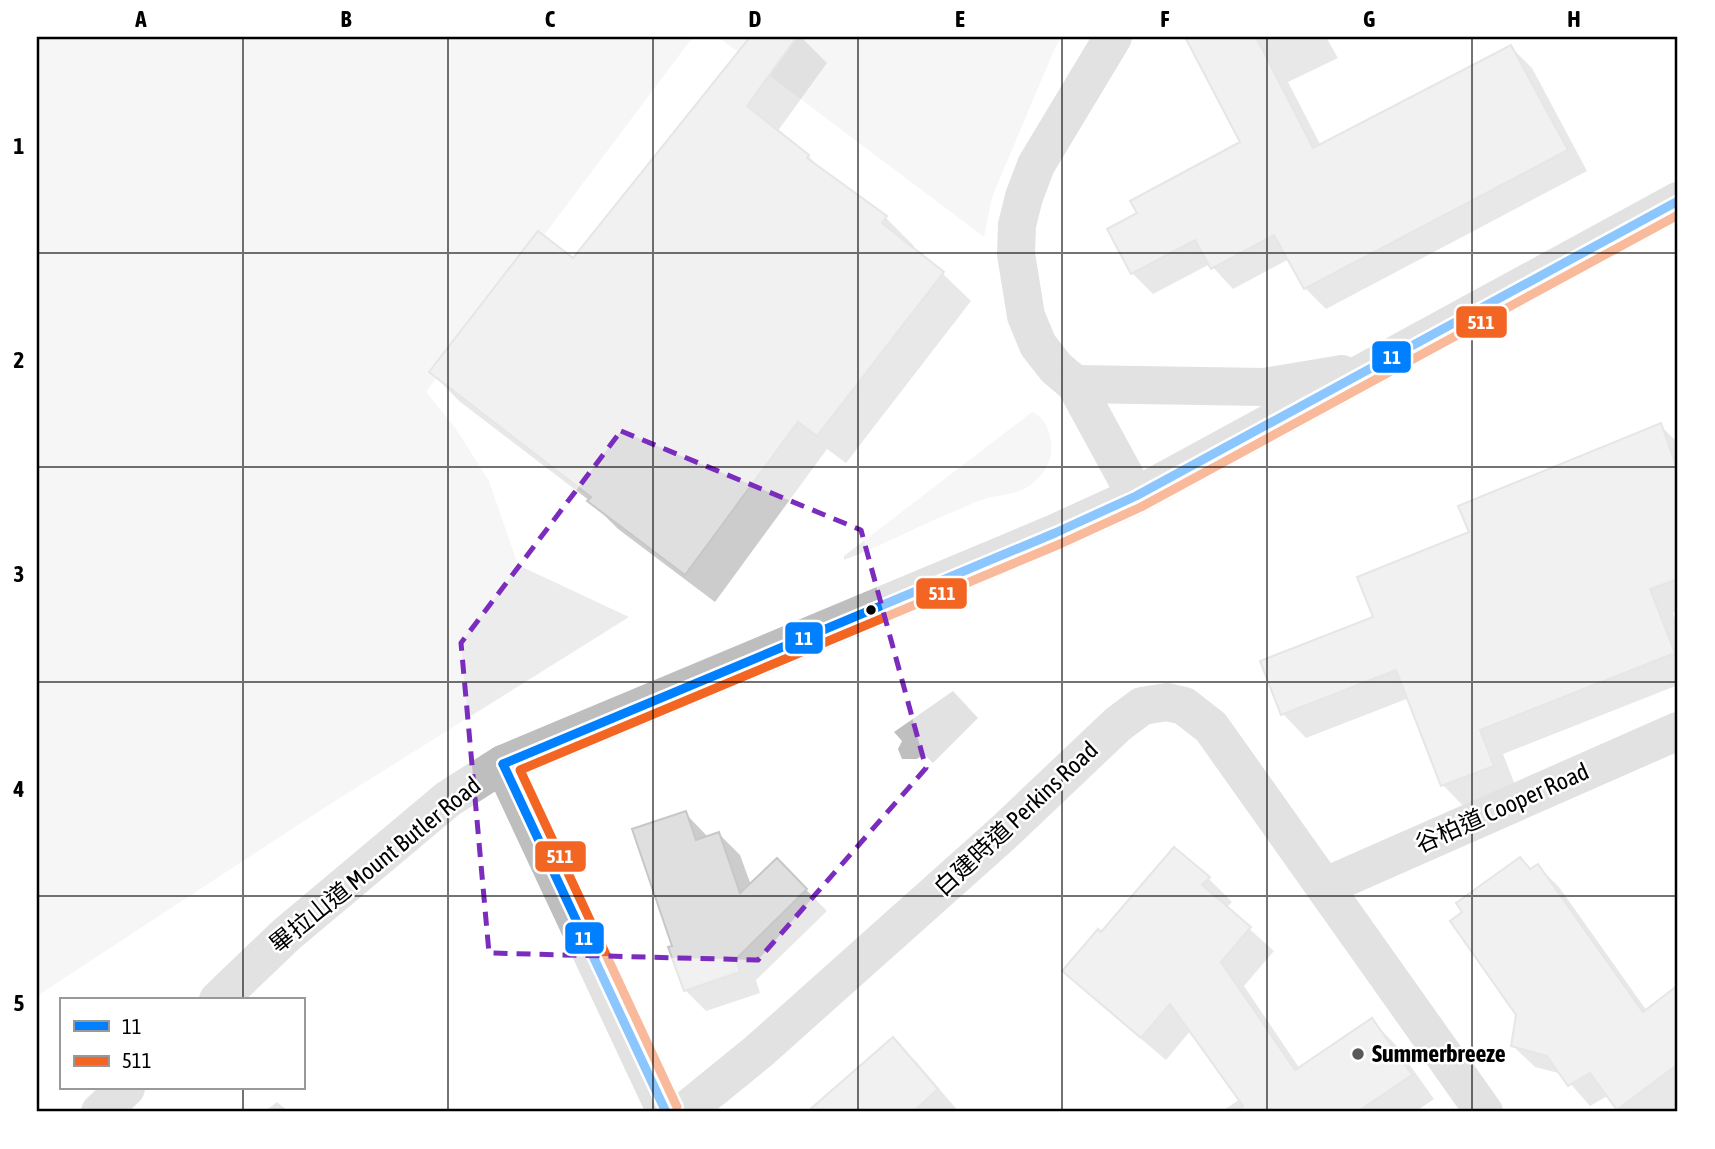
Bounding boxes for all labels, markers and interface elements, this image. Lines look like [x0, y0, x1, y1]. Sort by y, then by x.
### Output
text: A [134, 6, 147, 32]
text: B [341, 6, 352, 32]
text: C [545, 6, 556, 32]
text: D [749, 6, 762, 32]
text: E [955, 6, 965, 32]
text: F [1160, 6, 1170, 32]
text: G [1363, 6, 1375, 32]
text: H [1567, 6, 1581, 32]
text: 1 [14, 133, 25, 159]
line badge: 511 [1455, 305, 1508, 339]
text: 511 [1468, 311, 1494, 333]
line badge: 11 [1371, 340, 1412, 374]
text: 11 [1383, 346, 1401, 368]
text: 2 [14, 347, 24, 373]
text: 3 [14, 561, 24, 587]
line badge: 511 [915, 577, 968, 610]
text: 511 [929, 582, 955, 604]
unlabelled marker [864, 603, 878, 617]
line badge: 11 [784, 621, 824, 655]
text: 11 [795, 627, 813, 649]
street label: 白建時道 Perkins Road [928, 736, 1103, 901]
street label: 谷柏道 Cooper Road [1411, 757, 1593, 858]
street label: 畢拉山道 Mount Butler Road [264, 771, 485, 958]
text: 4 [13, 776, 25, 802]
line badge: 511 [534, 840, 587, 873]
text: 511 [547, 845, 573, 867]
line badge: 11 [564, 921, 605, 955]
text: 11 [575, 927, 593, 949]
text: 5 [14, 990, 25, 1016]
legend [60, 998, 304, 1090]
text: 11 [122, 1014, 142, 1038]
place label: Summerbreeze [1372, 1040, 1506, 1067]
marker: Summerbreeze [1350, 1046, 1366, 1062]
text: 511 [122, 1048, 152, 1072]

